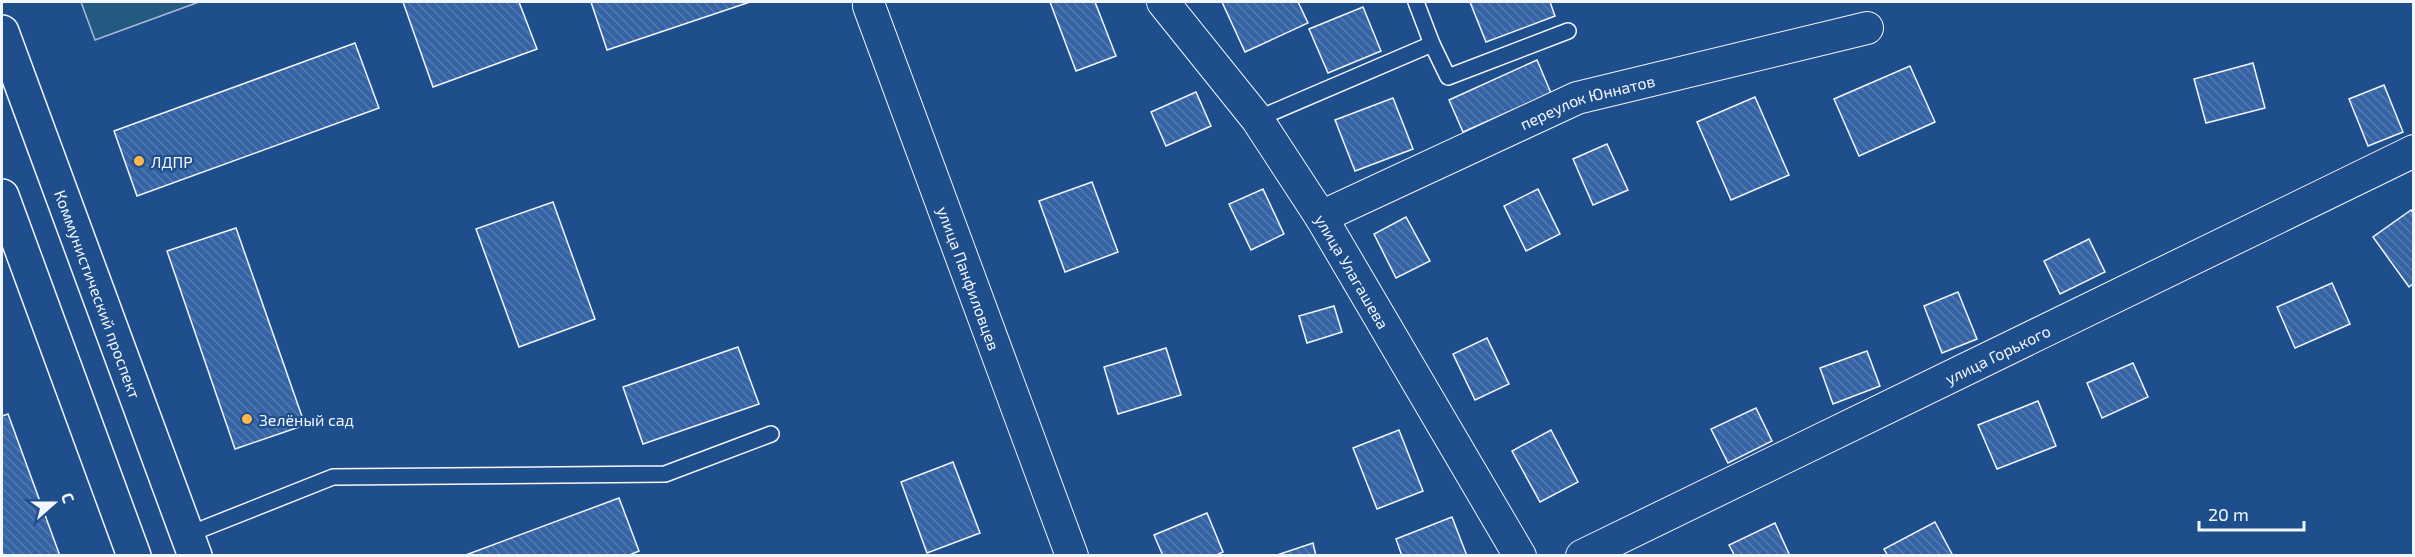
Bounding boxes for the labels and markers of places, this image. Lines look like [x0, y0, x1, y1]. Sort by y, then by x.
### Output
place label: ЛДПР [151, 152, 193, 171]
marker: ЛДПР [132, 154, 146, 168]
place label: Зелёный сад [259, 410, 354, 429]
marker: Зелёный сад [240, 412, 254, 426]

